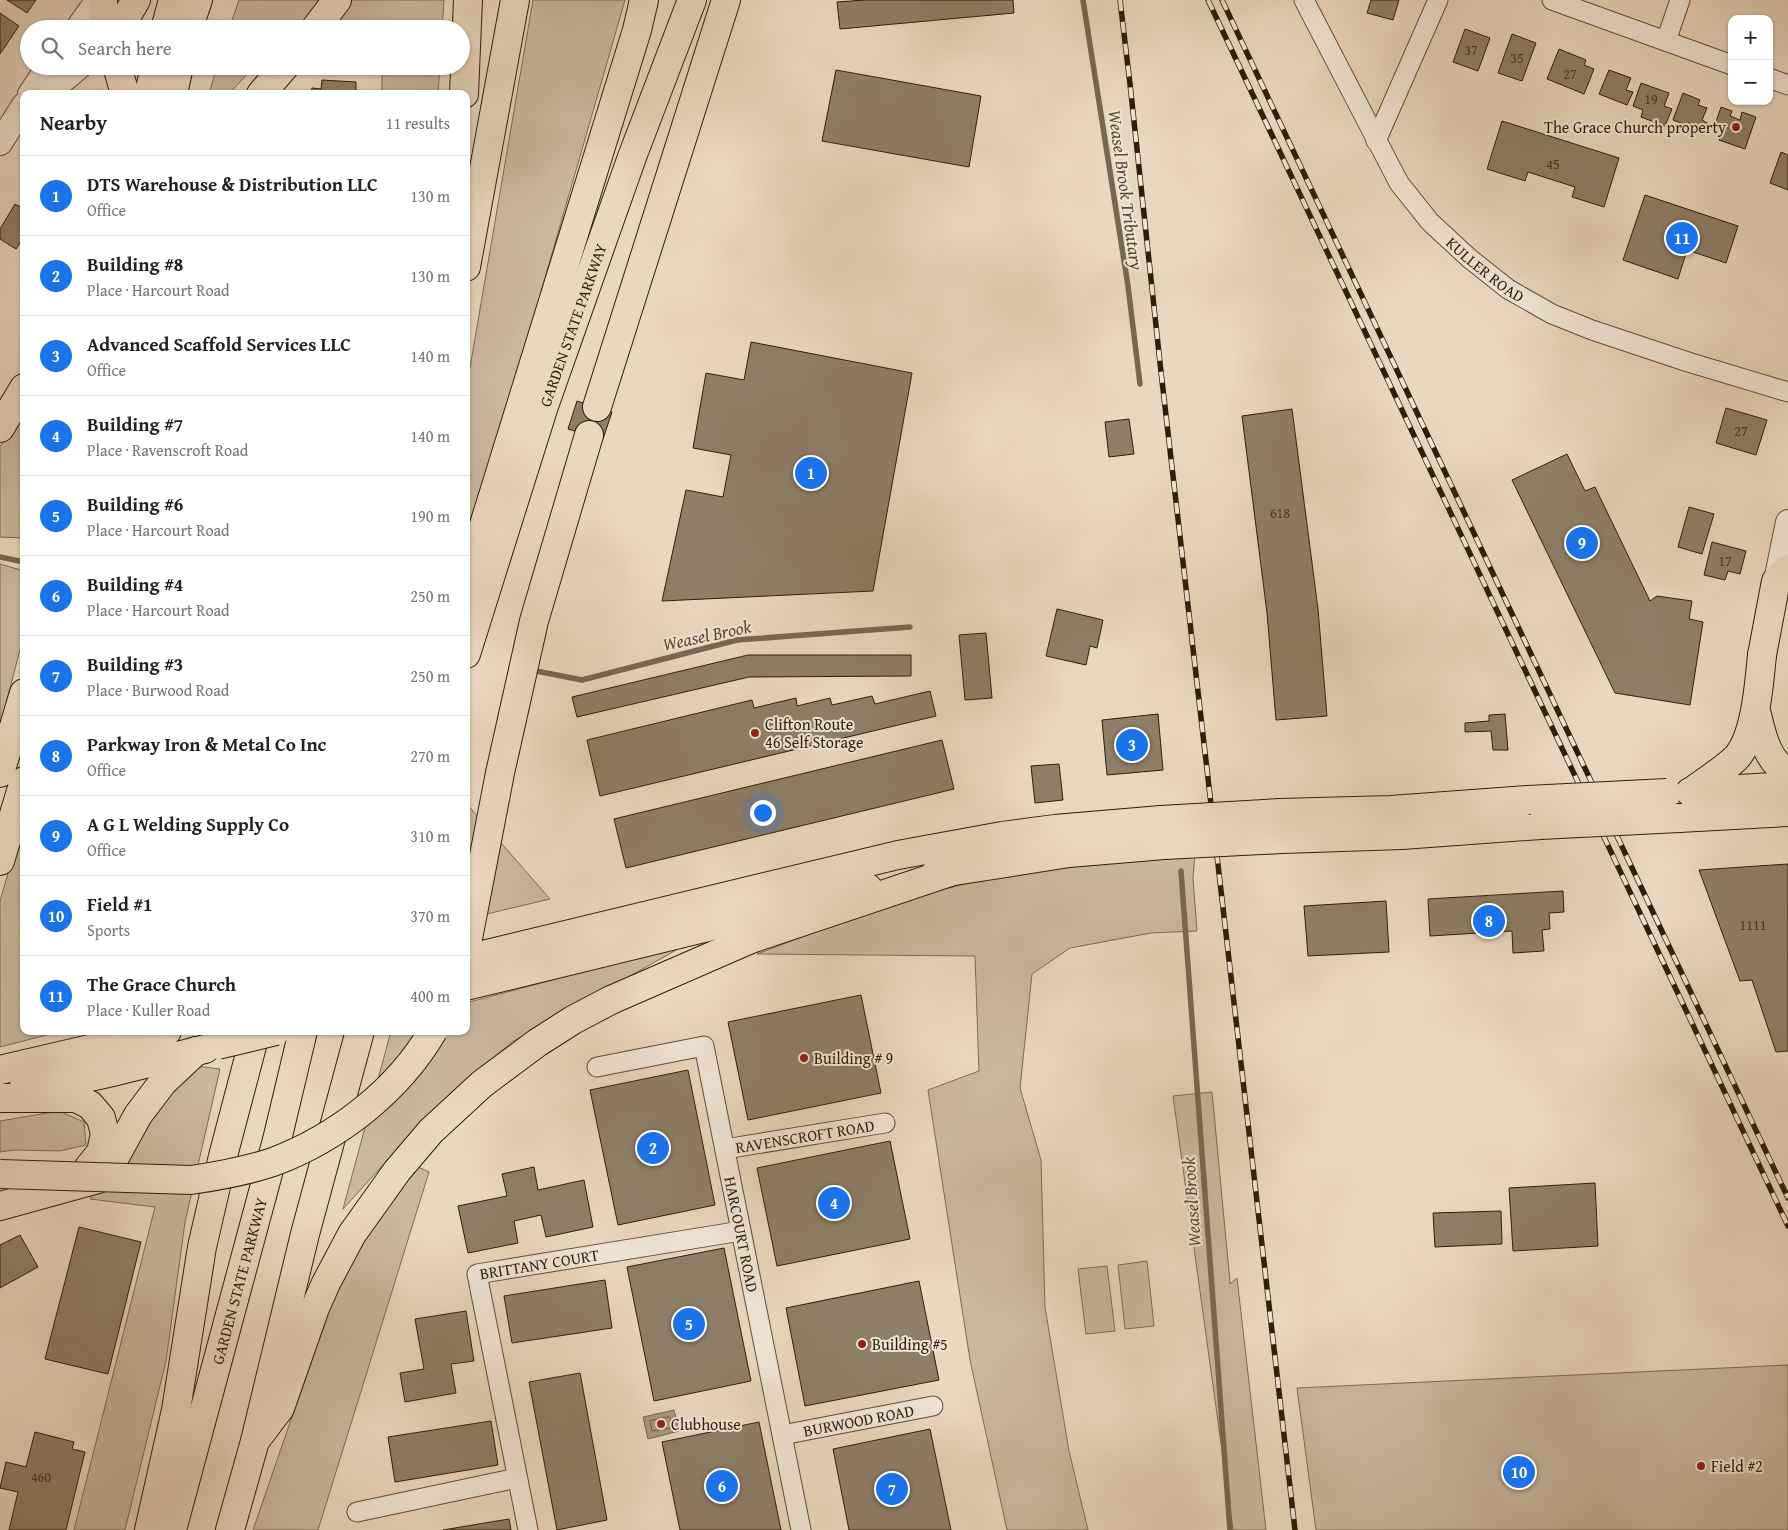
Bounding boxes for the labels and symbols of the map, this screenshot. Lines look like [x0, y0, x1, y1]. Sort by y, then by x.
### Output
house number: 37 [1464, 40, 1478, 60]
house number: 35 [1510, 48, 1524, 68]
house number: 27 [1563, 64, 1577, 84]
house number: 19 [1644, 89, 1658, 109]
water label: Weasel Brook Tributary [1101, 108, 1151, 272]
place label: The Grace Church property [1544, 115, 1726, 139]
marker: The Grace Church property [1730, 121, 1742, 133]
house number: 45 [1546, 154, 1560, 174]
pin: 11 [1666, 219, 1698, 257]
street label: KULLER ROAD [1441, 231, 1529, 308]
street label: GARDEN STATE PARKWAY [533, 240, 613, 410]
house number: 27 [1734, 421, 1748, 441]
pin: 1 [795, 454, 827, 492]
house number: 618 [1270, 503, 1290, 523]
pin: 9 [1566, 524, 1598, 562]
house number: 17 [1718, 551, 1732, 571]
water label: Weasel Brook [660, 612, 755, 658]
place label: Clifton Route 46 Self Storage [765, 712, 864, 754]
pin: 3 [1116, 726, 1148, 764]
marker: Clifton Route 46 Self Storage [749, 727, 761, 739]
your location [750, 800, 776, 826]
pin: 8 [1473, 902, 1505, 940]
house number: 1111 [1740, 915, 1766, 935]
place label: Building # 9 [814, 1046, 893, 1070]
marker: Building # 9 [798, 1052, 810, 1064]
street label: RAVENSCROFT ROAD [734, 1113, 876, 1159]
pin: 2 [637, 1129, 669, 1167]
water label: Weasel Brook [1174, 1155, 1208, 1248]
street label: HARCOURT ROAD [718, 1174, 765, 1295]
pin: 4 [818, 1184, 850, 1222]
street label: GARDEN STATE PARKWAY [205, 1194, 273, 1367]
street label: BRITTANY COURT [478, 1242, 601, 1285]
pin: 5 [673, 1305, 705, 1343]
place label: Building #5 [872, 1332, 948, 1356]
marker: Building #5 [856, 1338, 868, 1350]
street label: BURWOOD ROAD [801, 1398, 916, 1443]
place label: Clubhouse [671, 1412, 741, 1436]
marker: Clubhouse [655, 1418, 667, 1430]
pin: 10 [1503, 1453, 1535, 1491]
place label: Field #2 [1711, 1454, 1763, 1478]
marker: Field #2 [1695, 1460, 1707, 1472]
house number: 460 [31, 1467, 51, 1487]
pin: 6 [706, 1467, 738, 1505]
pin: 7 [876, 1470, 908, 1508]

